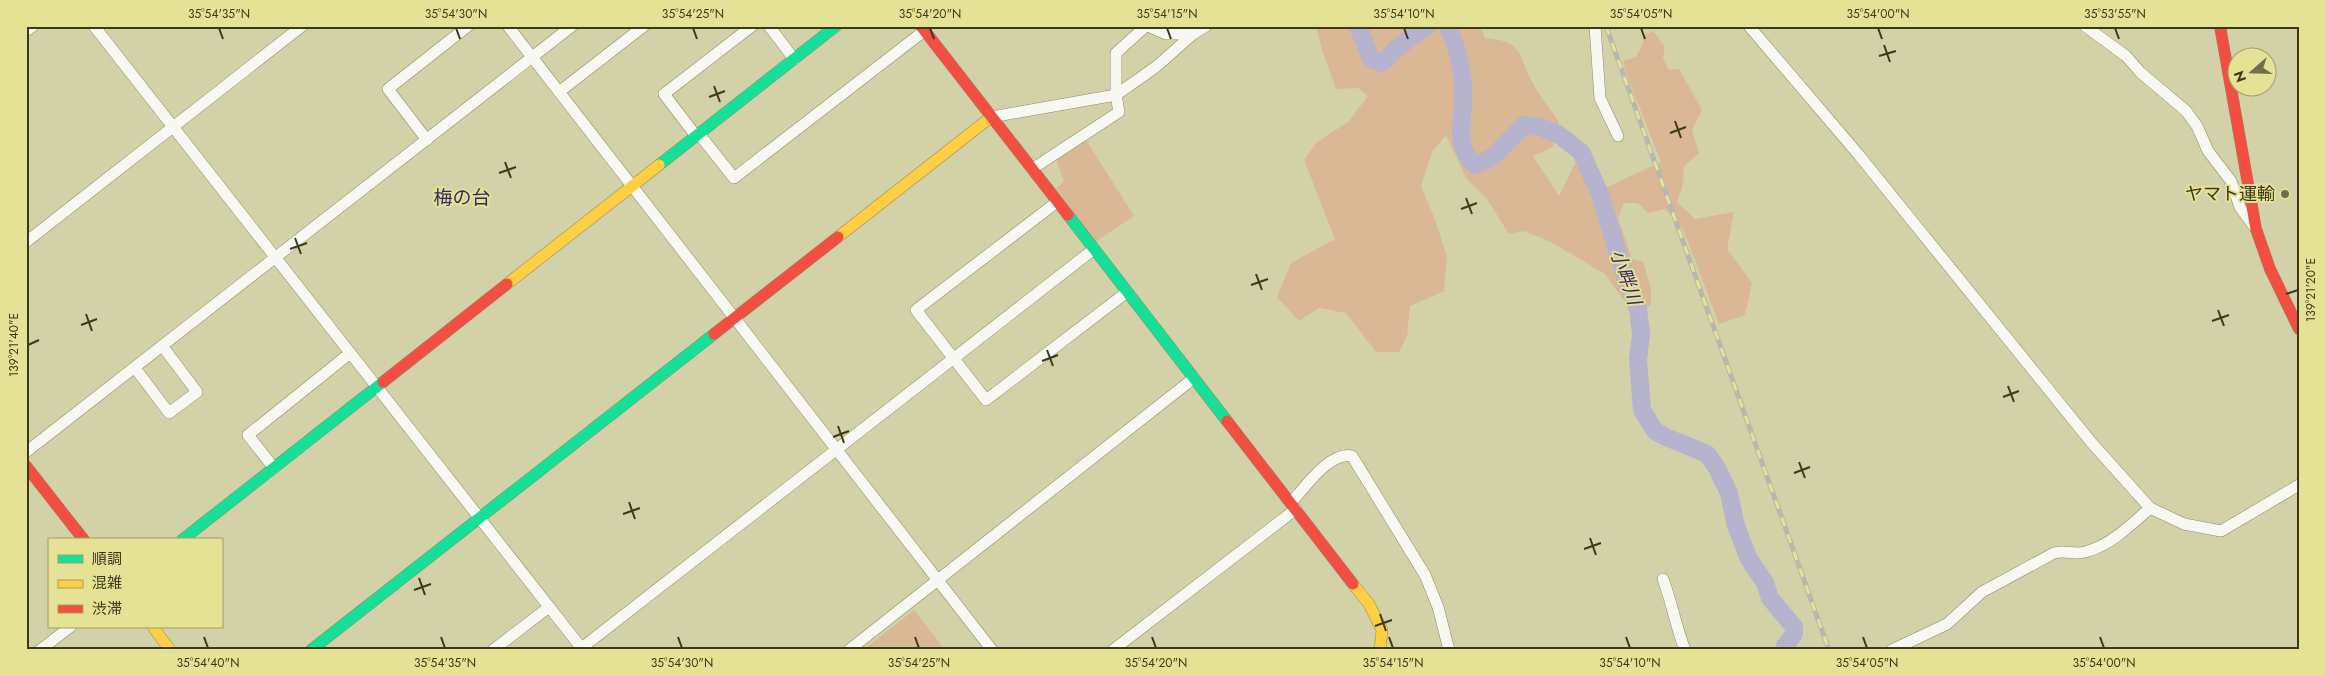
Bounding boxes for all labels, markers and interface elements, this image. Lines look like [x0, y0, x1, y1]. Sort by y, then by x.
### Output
text: 35°54'35"N [188, 5, 250, 23]
text: 35°54'30"N [425, 5, 487, 23]
text: 35°54'25"N [662, 5, 724, 23]
text: 35°54'20"N [899, 5, 961, 23]
text: 35°54'15"N [1137, 5, 1197, 23]
text: 35°54'10"N [1373, 5, 1435, 23]
text: 35°54'05"N [1610, 5, 1672, 23]
text: 35°54'00"N [1846, 5, 1910, 23]
text: 35°53'55"N [2084, 5, 2146, 23]
north arrow [2228, 48, 2278, 98]
text: N [2228, 68, 2251, 85]
place label: ヤマト運輸 [2185, 181, 2275, 207]
district label: 梅の台 [433, 184, 491, 211]
marker: ヤマト運輸 [2279, 188, 2291, 200]
water label: 小畔川 [1604, 246, 1649, 310]
text: 139°21'20"E [2302, 258, 2320, 322]
text: 139°21'40"E [5, 313, 23, 377]
legend [48, 538, 222, 628]
text: 順調 [92, 548, 122, 570]
text: 混雑 [92, 572, 122, 594]
text: 渋滞 [92, 598, 122, 620]
text: 35°54'40"N [177, 654, 239, 672]
text: 35°54'35"N [414, 654, 476, 672]
text: 35°54'30"N [651, 654, 713, 672]
text: 35°54'25"N [888, 654, 950, 672]
text: 35°54'20"N [1125, 654, 1187, 672]
text: 35°54'15"N [1363, 654, 1423, 672]
text: 35°54'10"N [1599, 654, 1661, 672]
text: 35°54'05"N [1836, 654, 1898, 672]
text: 35°54'00"N [2072, 654, 2136, 672]

